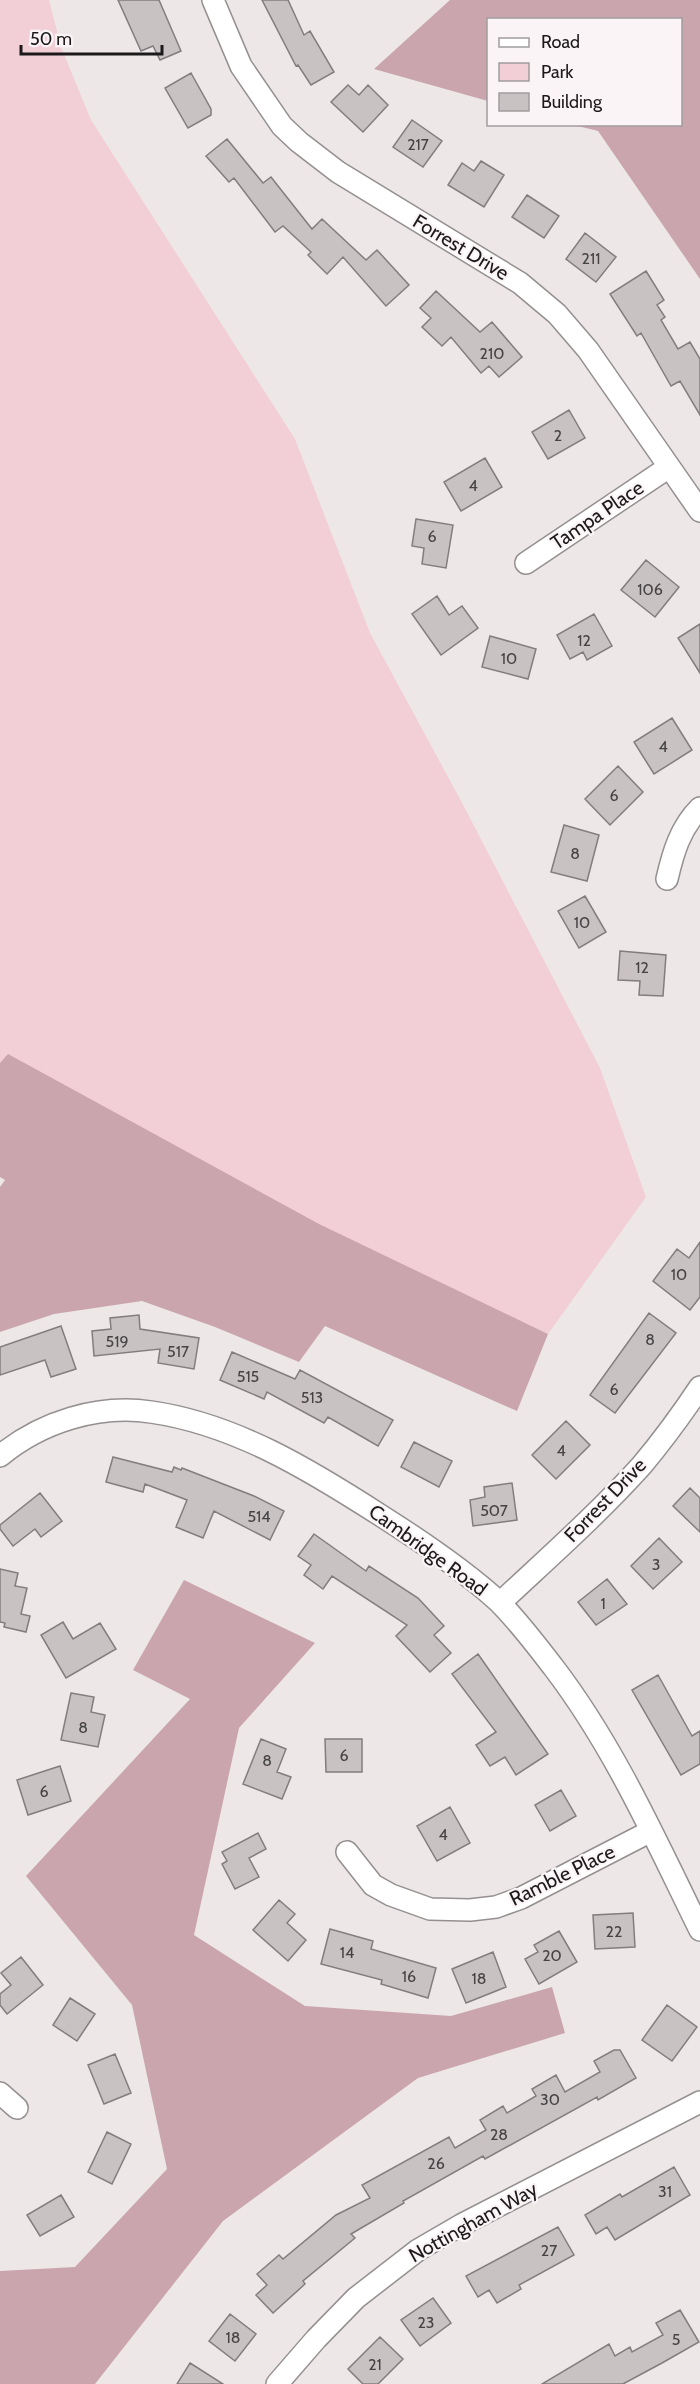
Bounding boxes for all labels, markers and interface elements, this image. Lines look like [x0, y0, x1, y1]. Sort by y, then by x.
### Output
scale bar [21, 18, 162, 56]
legend [487, 18, 682, 126]
text: 50 m [30, 28, 72, 50]
text: Road [541, 31, 580, 53]
text: Park [541, 61, 574, 83]
text: Building [541, 91, 603, 113]
house number: 217 [407, 135, 429, 154]
street label: Forrest Drive [409, 209, 513, 285]
house number: 211 [582, 249, 600, 268]
house number: 210 [480, 344, 504, 363]
house number: 2 [554, 426, 562, 445]
street label: Tampa Place [546, 475, 648, 555]
house number: 4 [468, 476, 478, 495]
house number: 6 [427, 527, 437, 546]
house number: 106 [637, 580, 663, 599]
house number: 12 [577, 631, 591, 650]
house number: 10 [501, 649, 517, 668]
house number: 4 [658, 737, 668, 756]
house number: 6 [609, 786, 619, 805]
house number: 8 [570, 844, 580, 863]
house number: 10 [574, 913, 590, 932]
house number: 12 [635, 958, 649, 977]
house number: 10 [671, 1265, 687, 1284]
house number: 8 [645, 1330, 655, 1349]
house number: 519 [106, 1332, 128, 1351]
house number: 517 [167, 1342, 189, 1361]
house number: 515 [237, 1367, 259, 1386]
house number: 6 [609, 1380, 619, 1399]
house number: 513 [301, 1388, 323, 1407]
house number: 4 [556, 1441, 566, 1460]
street label: Forrest Drive [559, 1453, 651, 1547]
street label: Cambridge Road [364, 1499, 492, 1601]
house number: 507 [480, 1501, 508, 1520]
house number: 514 [247, 1507, 271, 1526]
house number: 3 [652, 1555, 660, 1574]
house number: 1 [600, 1594, 606, 1613]
house number: 8 [78, 1718, 88, 1737]
house number: 6 [339, 1746, 349, 1765]
house number: 8 [262, 1751, 272, 1770]
house number: 6 [39, 1782, 49, 1801]
house number: 4 [438, 1825, 448, 1844]
street label: Ramble Place [505, 1839, 619, 1911]
house number: 22 [606, 1922, 622, 1941]
house number: 14 [340, 1943, 354, 1962]
house number: 20 [542, 1946, 562, 1965]
house number: 16 [402, 1967, 416, 1986]
house number: 18 [472, 1969, 486, 1988]
house number: 30 [540, 2090, 560, 2109]
house number: 28 [490, 2125, 508, 2144]
house number: 26 [427, 2154, 445, 2173]
street label: Nottingham Way [404, 2177, 542, 2267]
house number: 31 [658, 2182, 672, 2201]
house number: 27 [541, 2241, 557, 2260]
house number: 23 [417, 2313, 435, 2332]
house number: 18 [226, 2328, 240, 2347]
house number: 5 [672, 2330, 680, 2349]
house number: 21 [368, 2355, 382, 2374]

